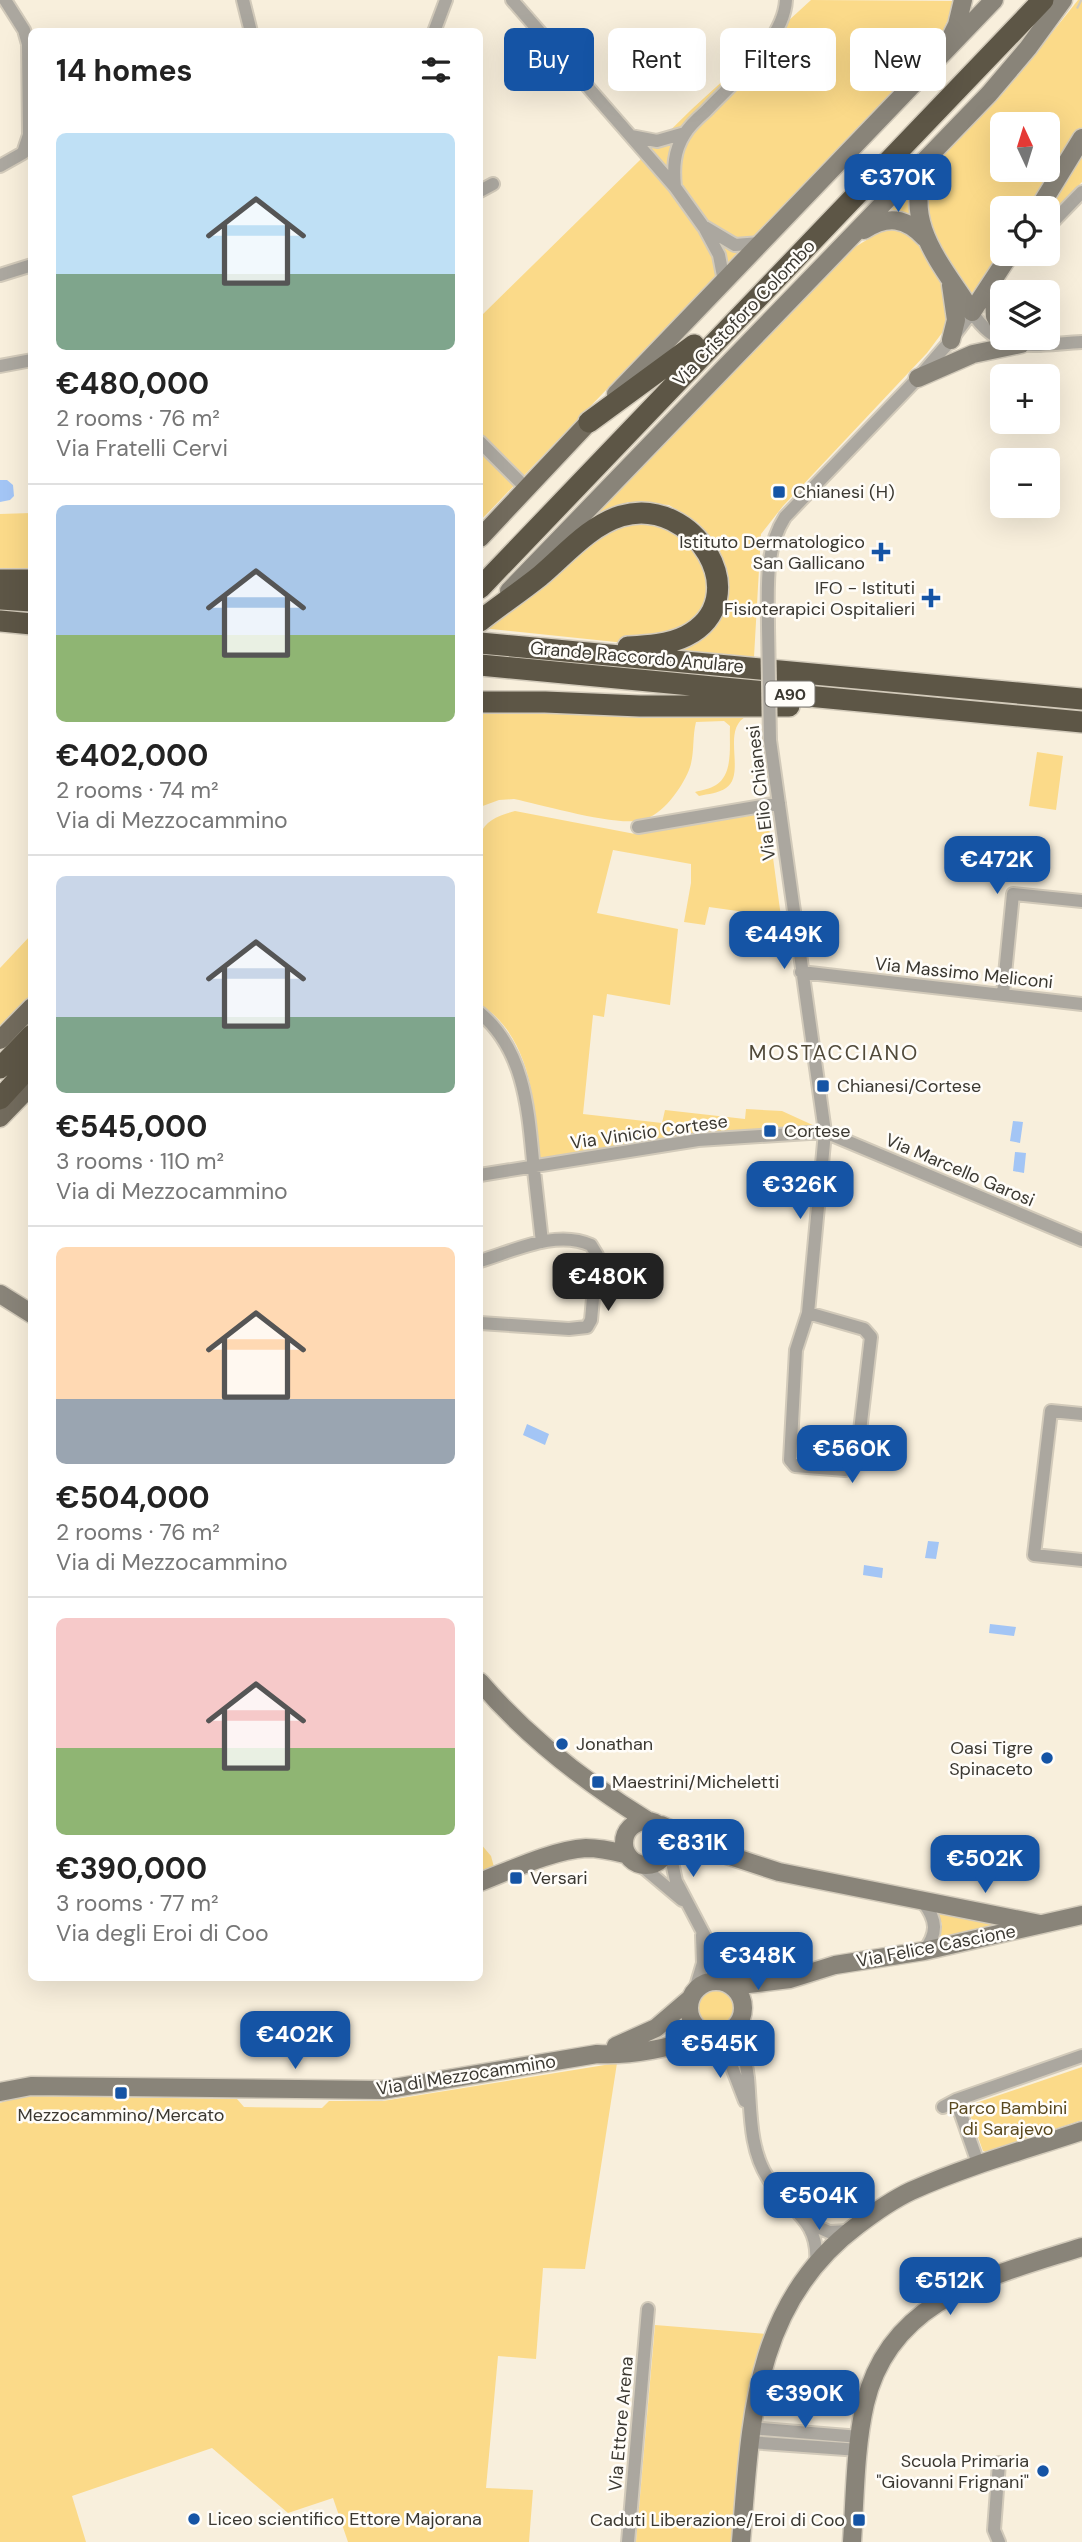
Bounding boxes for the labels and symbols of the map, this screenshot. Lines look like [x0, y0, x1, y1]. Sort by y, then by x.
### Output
north arrow [990, 112, 1060, 182]
pin: €370K [849, 154, 947, 214]
street label: Via Cristoforo Colombo [667, 234, 821, 392]
place label: Chianesi (H) [793, 480, 895, 504]
marker: Chianesi (H) [771, 484, 787, 500]
place label: Istituto Dermatologico San Gallicano [679, 530, 865, 575]
marker: Istituto Dermatologico San Gallicano [871, 542, 891, 562]
place label: IFO - Istituti Fisioterapici Ospitalieri [724, 576, 915, 621]
marker: IFO - Istituti Fisioterapici Ospitalieri [921, 588, 941, 608]
street label: Grande Raccordo Anulare [529, 636, 745, 678]
road number: A90 [766, 681, 814, 706]
street label: Via Elio Chianesi [741, 724, 781, 862]
pin: €472K [948, 836, 1046, 896]
pin: €449K [735, 912, 833, 971]
street label: Via Massimo Meliconi [874, 952, 1054, 994]
district label: MOSTACCIANO [749, 1039, 919, 1067]
place label: Chianesi/Cortese [837, 1074, 981, 1098]
marker: Chianesi/Cortese [815, 1078, 831, 1094]
street label: Via Vinicio Cortese [569, 1109, 729, 1155]
place label: Cortese [784, 1119, 851, 1143]
marker: Cortese [762, 1123, 778, 1139]
street label: Via Marcello Garosi [882, 1128, 1038, 1212]
pin: €326K [751, 1162, 849, 1221]
pin: €480K [559, 1254, 657, 1313]
pin: €560K [803, 1426, 901, 1485]
place label: Jonathan [576, 1732, 653, 1756]
marker: Jonathan [554, 1736, 570, 1752]
place label: Oasi Tigre Spinaceto [949, 1736, 1033, 1781]
marker: Oasi Tigre Spinaceto [1039, 1750, 1055, 1766]
place label: Maestrini/Micheletti [612, 1770, 779, 1794]
marker: Maestrini/Micheletti [590, 1774, 606, 1790]
pin: €831K [644, 1820, 742, 1879]
pin: €502K [936, 1836, 1034, 1895]
place label: Versari [530, 1866, 588, 1890]
marker: Versari [508, 1870, 524, 1886]
street label: Via Felice Cascione [854, 1919, 1018, 1973]
pin: €348K [709, 1932, 807, 1992]
pin: €402K [246, 2011, 344, 2071]
pin: €545K [671, 2021, 769, 2080]
street label: Via di Mezzocammino [375, 2049, 557, 2101]
marker: Mezzocammino/Mercato [113, 2085, 129, 2101]
park label: Parco Bambini di Sarajevo [949, 2096, 1067, 2141]
place label: Mezzocammino/Mercato [18, 2103, 224, 2127]
pin: €504K [770, 2172, 868, 2232]
pin: €512K [901, 2258, 999, 2317]
street label: Via Ettore Arena [603, 2355, 639, 2493]
pin: €390K [756, 2370, 854, 2430]
place label: Scuola Primaria "Giovanni Frignani" [876, 2449, 1029, 2494]
marker: Scuola Primaria "Giovanni Frignani" [1035, 2463, 1051, 2479]
place label: Liceo scientifico Ettore Majorana [208, 2507, 482, 2531]
place label: Caduti Liberazione/Eroi di Coo [590, 2508, 845, 2532]
marker: Liceo scientifico Ettore Majorana [186, 2511, 202, 2527]
marker: Caduti Liberazione/Eroi di Coo [851, 2512, 867, 2528]

